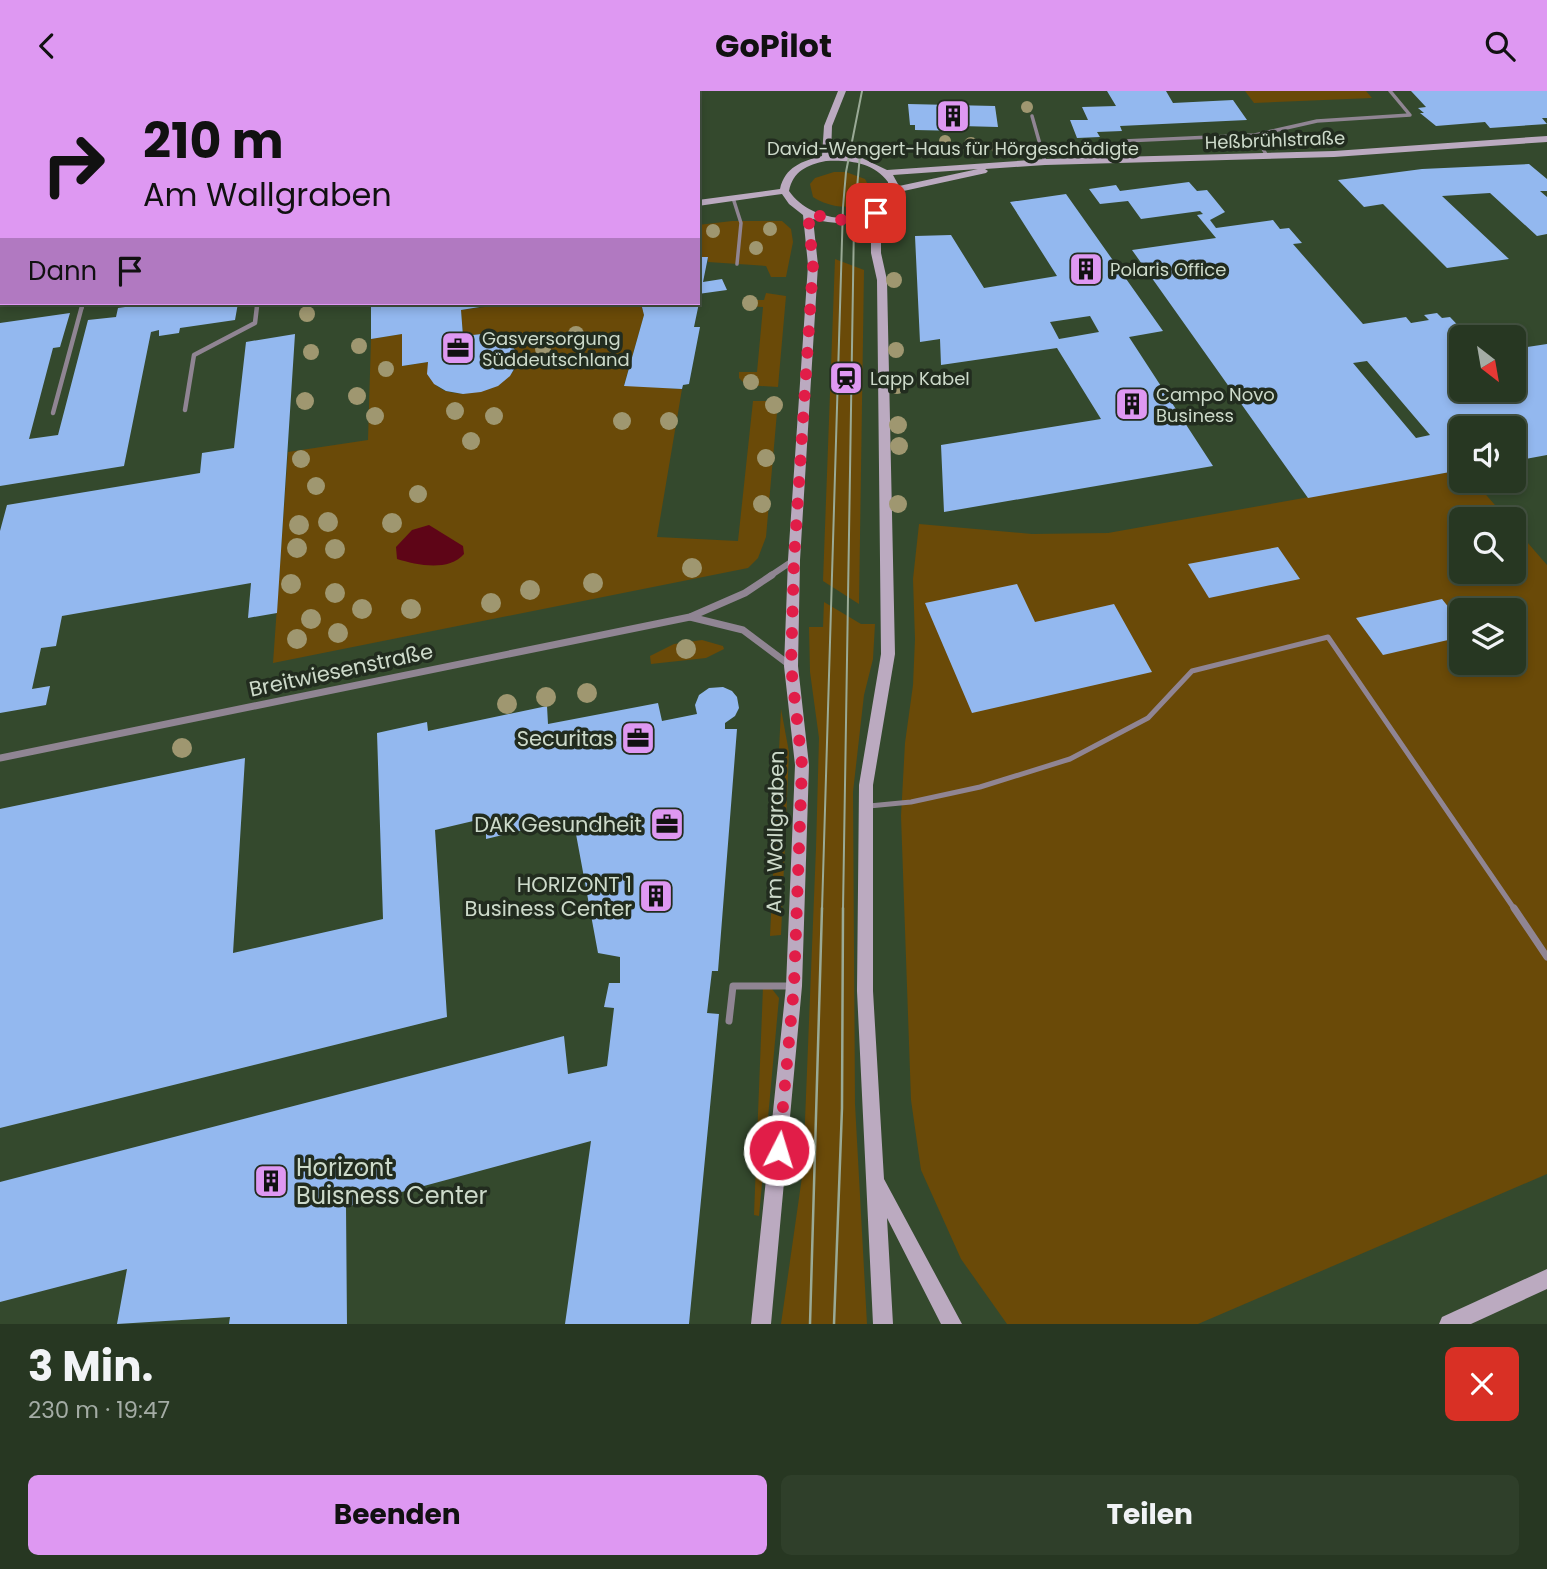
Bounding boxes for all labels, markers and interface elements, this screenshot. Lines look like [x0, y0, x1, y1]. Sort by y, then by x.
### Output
text: GoPilot [715, 23, 832, 68]
icon: back [28, 27, 66, 65]
icon: search [1481, 27, 1519, 65]
building icon: David-Wengert-Haus für Hörgeschädigte [934, 97, 972, 135]
text: 210 m [143, 107, 284, 175]
icon: right [28, 119, 119, 210]
street label: Heßbrühlstraße [1204, 125, 1346, 155]
place label: David-Wengert-Haus für Hörgeschädigte [767, 136, 1139, 161]
text: Am Wallgraben [143, 172, 392, 217]
pin [846, 183, 906, 243]
icon: arrive [857, 194, 895, 232]
building icon: Polaris Office [1067, 250, 1105, 288]
icon: arrive [111, 252, 149, 290]
text: Dann [28, 253, 97, 289]
place label: Polaris Office [1110, 257, 1226, 282]
north arrow [1449, 325, 1526, 403]
map controls [1449, 325, 1526, 675]
place label: Gasversorgung Süddeutschland [482, 326, 630, 372]
office icon: Gasversorgung Süddeutschland [439, 329, 477, 367]
station icon: Lapp Kabel [827, 359, 865, 397]
place label: Lapp Kabel [870, 366, 970, 391]
place label: Campo Novo Business [1156, 382, 1275, 428]
building icon: Campo Novo Business [1113, 385, 1151, 423]
button: sound [1449, 416, 1526, 493]
button: search [1449, 507, 1526, 584]
button: layers [1449, 598, 1526, 675]
street label: Breitwiesenstraße [246, 636, 436, 704]
office icon: Securitas [619, 719, 657, 757]
place label: Securitas [517, 724, 614, 753]
street label: Am Wallgraben [759, 750, 791, 914]
office icon: DAK Gesundheit [648, 805, 686, 843]
place label: DAK Gesundheit [474, 810, 642, 839]
place label: HORIZONT 1 Business Center [464, 870, 632, 923]
building icon: HORIZONT 1 Business Center [637, 877, 675, 915]
position arrow [742, 1113, 816, 1187]
place label: Horizont Buisness Center [296, 1151, 488, 1212]
building icon: Horizont Buisness Center [252, 1162, 290, 1200]
text: 3 Min. [28, 1337, 153, 1396]
button: close [1445, 1347, 1519, 1421]
text: 230 m · 19:47 [28, 1394, 170, 1426]
button: Beenden [28, 1475, 767, 1555]
button: Teilen [781, 1475, 1519, 1555]

